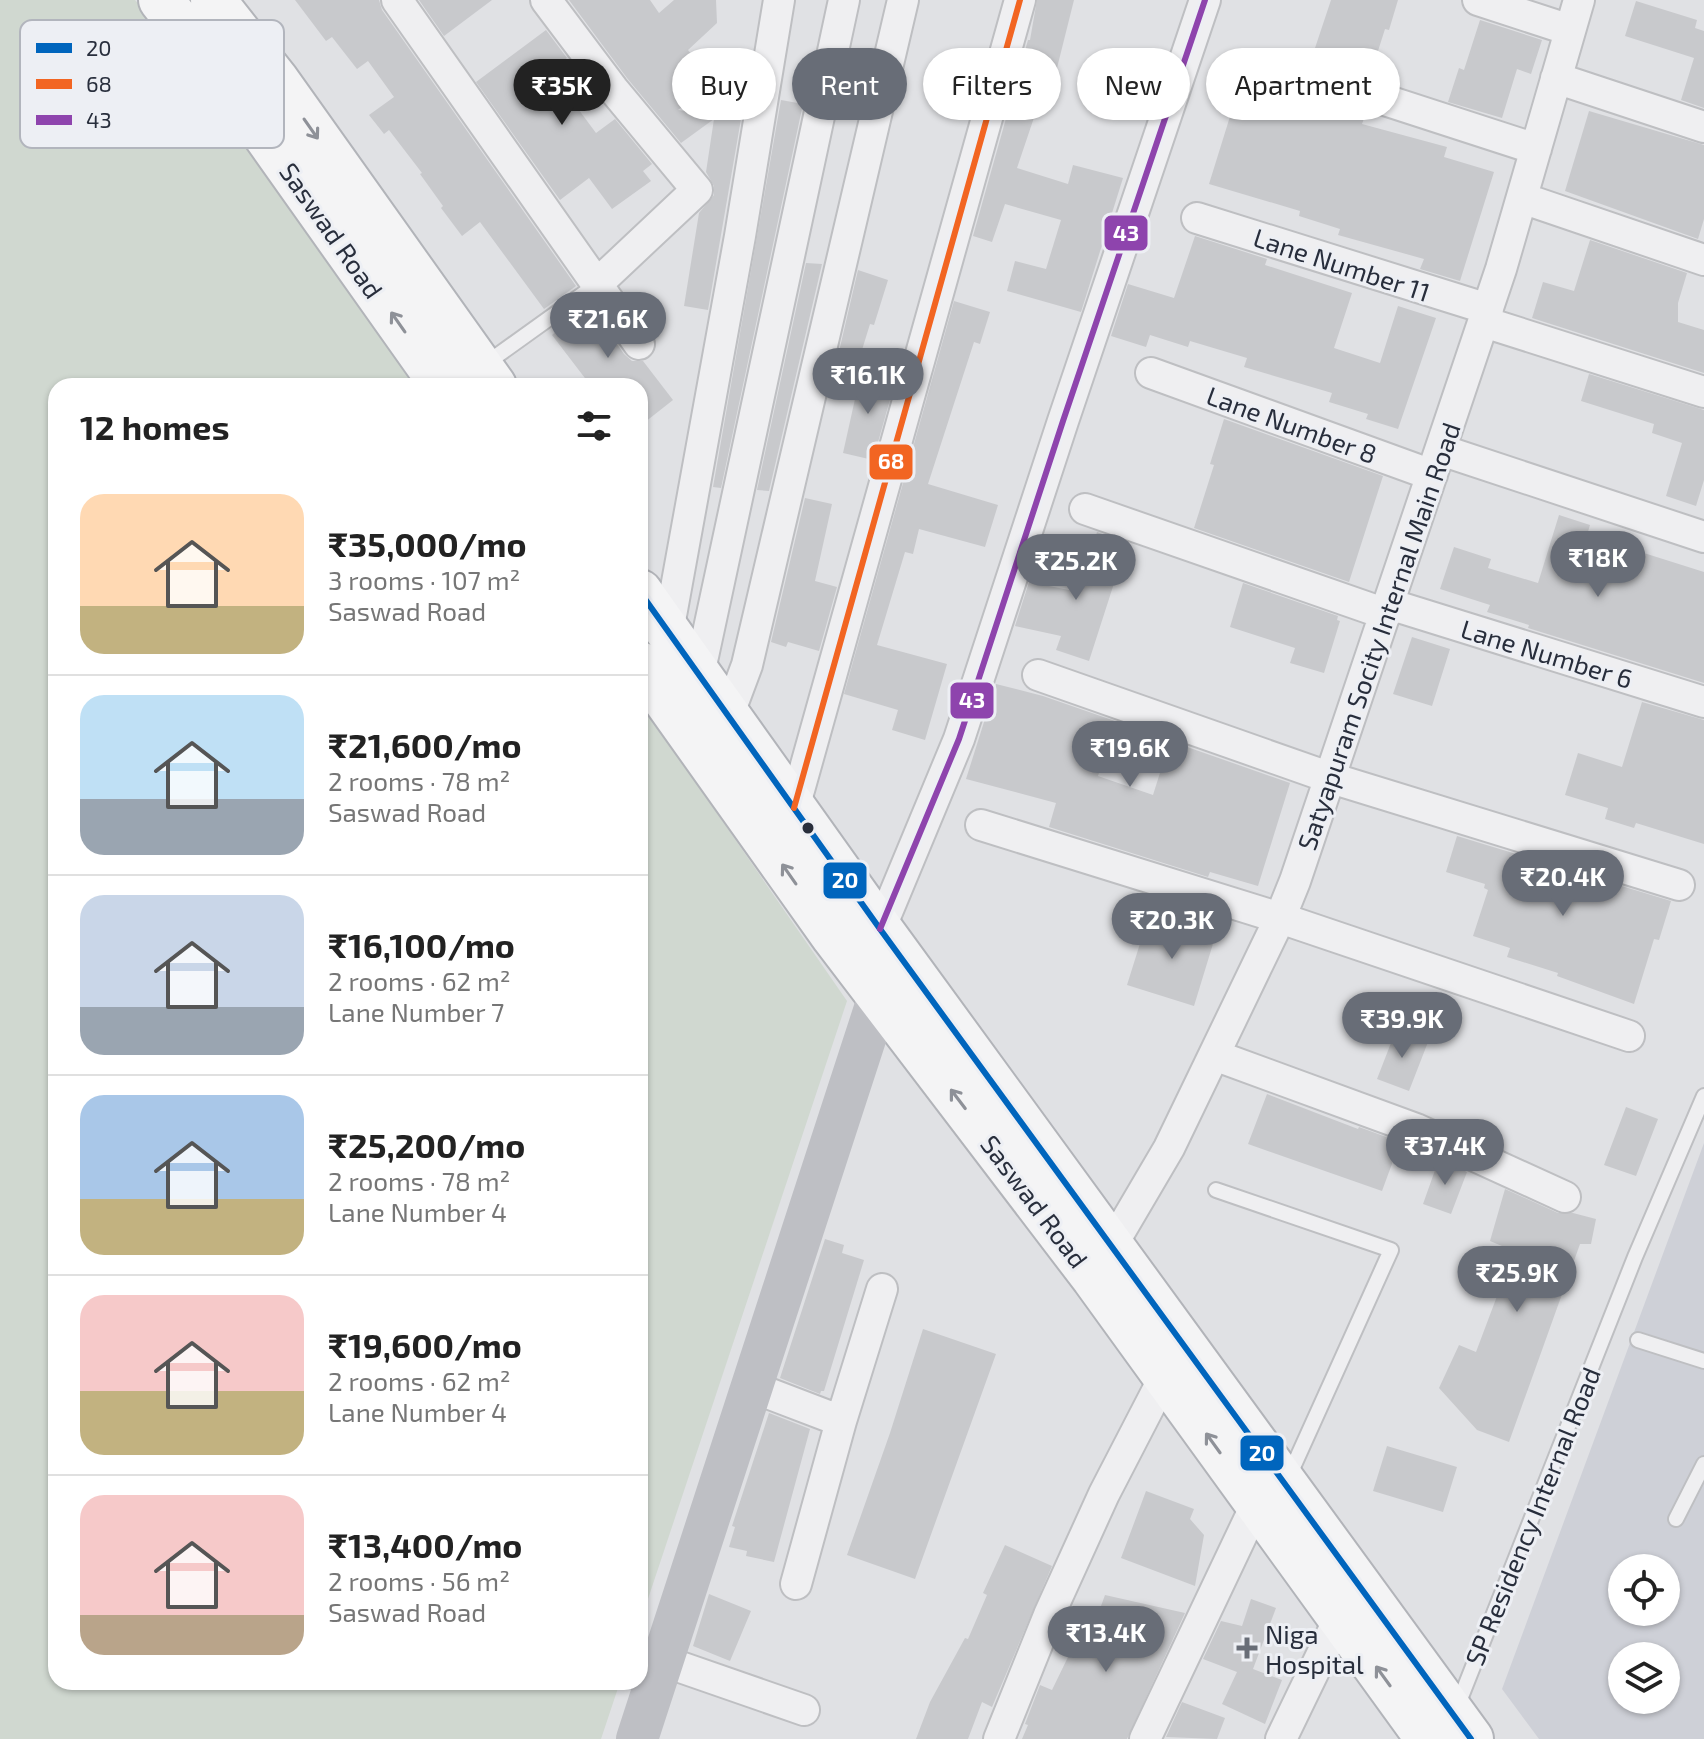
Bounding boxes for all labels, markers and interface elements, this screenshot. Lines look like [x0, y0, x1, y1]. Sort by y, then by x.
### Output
legend [20, 20, 284, 148]
text: 20 [86, 34, 112, 60]
chip: Buy [672, 48, 776, 120]
chip: Rent [792, 48, 907, 120]
chip: Filters [923, 48, 1061, 120]
chip: New [1077, 48, 1190, 120]
chip: Apartment [1206, 48, 1400, 120]
pin: ₹35K [515, 59, 609, 127]
text: ₹35K [532, 69, 592, 100]
text: 68 [86, 70, 112, 96]
text: 43 [86, 106, 112, 132]
one-way arrow [302, 118, 319, 139]
street label: Saswad Road [274, 156, 390, 304]
line badge: 43 [1103, 214, 1149, 252]
text: 43 [1113, 219, 1139, 245]
street label: Lane Number 11 [1250, 221, 1434, 307]
pin: ₹21.6K [543, 292, 673, 360]
text: ₹21.6K [568, 302, 648, 333]
one-way arrow [390, 312, 406, 334]
pin: ₹16.1K [803, 348, 933, 416]
text: ₹16.1K [831, 358, 905, 389]
street label: Lane Number 8 [1203, 379, 1381, 469]
icon: filters [572, 404, 616, 448]
text: 12 homes [80, 406, 229, 447]
street label: Satyapuram Socity Internal Main Road [1290, 418, 1466, 854]
line badge: 68 [868, 443, 914, 481]
text: 68 [878, 447, 904, 473]
text: ₹35,000/mo [328, 523, 526, 564]
icon: home [144, 526, 240, 622]
pin: ₹18K [1551, 531, 1645, 599]
pin: ₹25.2K [1011, 534, 1141, 602]
text: ₹18K [1568, 541, 1628, 572]
text: ₹25.2K [1035, 544, 1117, 575]
text: 3 rooms · 107 m² [328, 564, 520, 595]
text: Saswad Road [328, 595, 486, 626]
street label: Lane Number 6 [1457, 612, 1637, 694]
line badge: 43 [949, 681, 995, 720]
text: 43 [959, 686, 985, 712]
pin: ₹19.6K [1065, 721, 1195, 789]
text: ₹21,600/mo [328, 724, 521, 765]
icon: home [144, 727, 240, 823]
text: ₹19.6K [1090, 731, 1170, 762]
text: 2 rooms · 78 m² [328, 765, 510, 796]
text: Saswad Road [328, 796, 486, 827]
unlabelled marker [800, 820, 816, 836]
pin: ₹20.4K [1498, 850, 1628, 918]
text: ₹20.4K [1520, 860, 1606, 891]
line badge: 20 [822, 861, 868, 900]
one-way arrow [781, 863, 797, 885]
text: 20 [832, 866, 858, 892]
pin: ₹20.3K [1107, 893, 1237, 961]
text: ₹20.3K [1130, 903, 1214, 934]
text: ₹16,100/mo [328, 924, 515, 965]
icon: home [144, 927, 240, 1023]
text: 2 rooms · 62 m² [328, 965, 511, 996]
pin: ₹39.9K [1337, 992, 1467, 1060]
text: Lane Number 7 [328, 996, 504, 1027]
text: ₹39.9K [1360, 1002, 1444, 1033]
one-way arrow [949, 1089, 966, 1111]
pin: ₹37.4K [1380, 1119, 1510, 1187]
text: ₹25,200/mo [328, 1124, 525, 1165]
icon: home [144, 1127, 240, 1223]
street label: Saswad Road [975, 1128, 1095, 1274]
text: ₹37.4K [1404, 1129, 1486, 1160]
text: 2 rooms · 78 m² [328, 1165, 510, 1196]
text: Lane Number 4 [328, 1196, 507, 1227]
pin: ₹25.9K [1452, 1246, 1582, 1314]
text: ₹25.9K [1476, 1256, 1559, 1287]
text: ₹19,600/mo [328, 1324, 522, 1365]
icon: home [144, 1327, 240, 1423]
street label: SP Residency Internal Road [1458, 1362, 1606, 1670]
text: 2 rooms · 62 m² [328, 1365, 511, 1396]
text: Lane Number 4 [328, 1396, 507, 1427]
one-way arrow [1205, 1432, 1222, 1454]
line badge: 20 [1239, 1434, 1285, 1472]
text: 20 [1249, 1439, 1275, 1465]
text: ₹13,400/mo [328, 1524, 522, 1565]
icon: home [144, 1527, 240, 1623]
map controls [1608, 1554, 1680, 1714]
button: locate [1608, 1554, 1680, 1626]
text: 2 rooms · 56 m² [328, 1565, 510, 1596]
text: Saswad Road [328, 1596, 486, 1627]
pin: ₹13.4K [1041, 1606, 1171, 1674]
text: ₹13.4K [1066, 1616, 1146, 1647]
place label: Niga Hospital [1265, 1618, 1364, 1679]
marker: Niga Hospital [1236, 1637, 1258, 1659]
button: layers [1608, 1642, 1680, 1714]
one-way arrow [1374, 1665, 1391, 1687]

